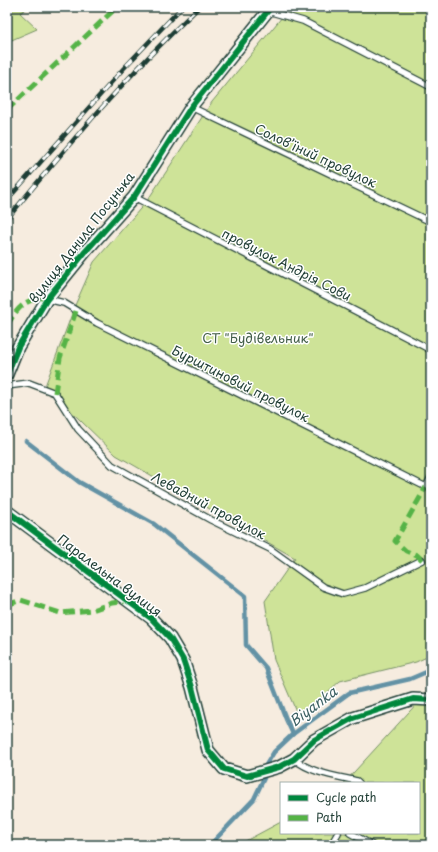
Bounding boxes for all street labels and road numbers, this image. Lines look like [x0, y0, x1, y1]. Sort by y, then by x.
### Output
street label: Соловʼїний провулок [252, 118, 380, 192]
street label: вулиця Данила Посунька [24, 167, 139, 307]
street label: провулок Андрія Сови [219, 223, 355, 305]
street label: Бурштиновий провулок [169, 340, 313, 426]
street label: Левадний провулок [148, 467, 270, 543]
street label: Паралельна вулиця [54, 529, 166, 621]

